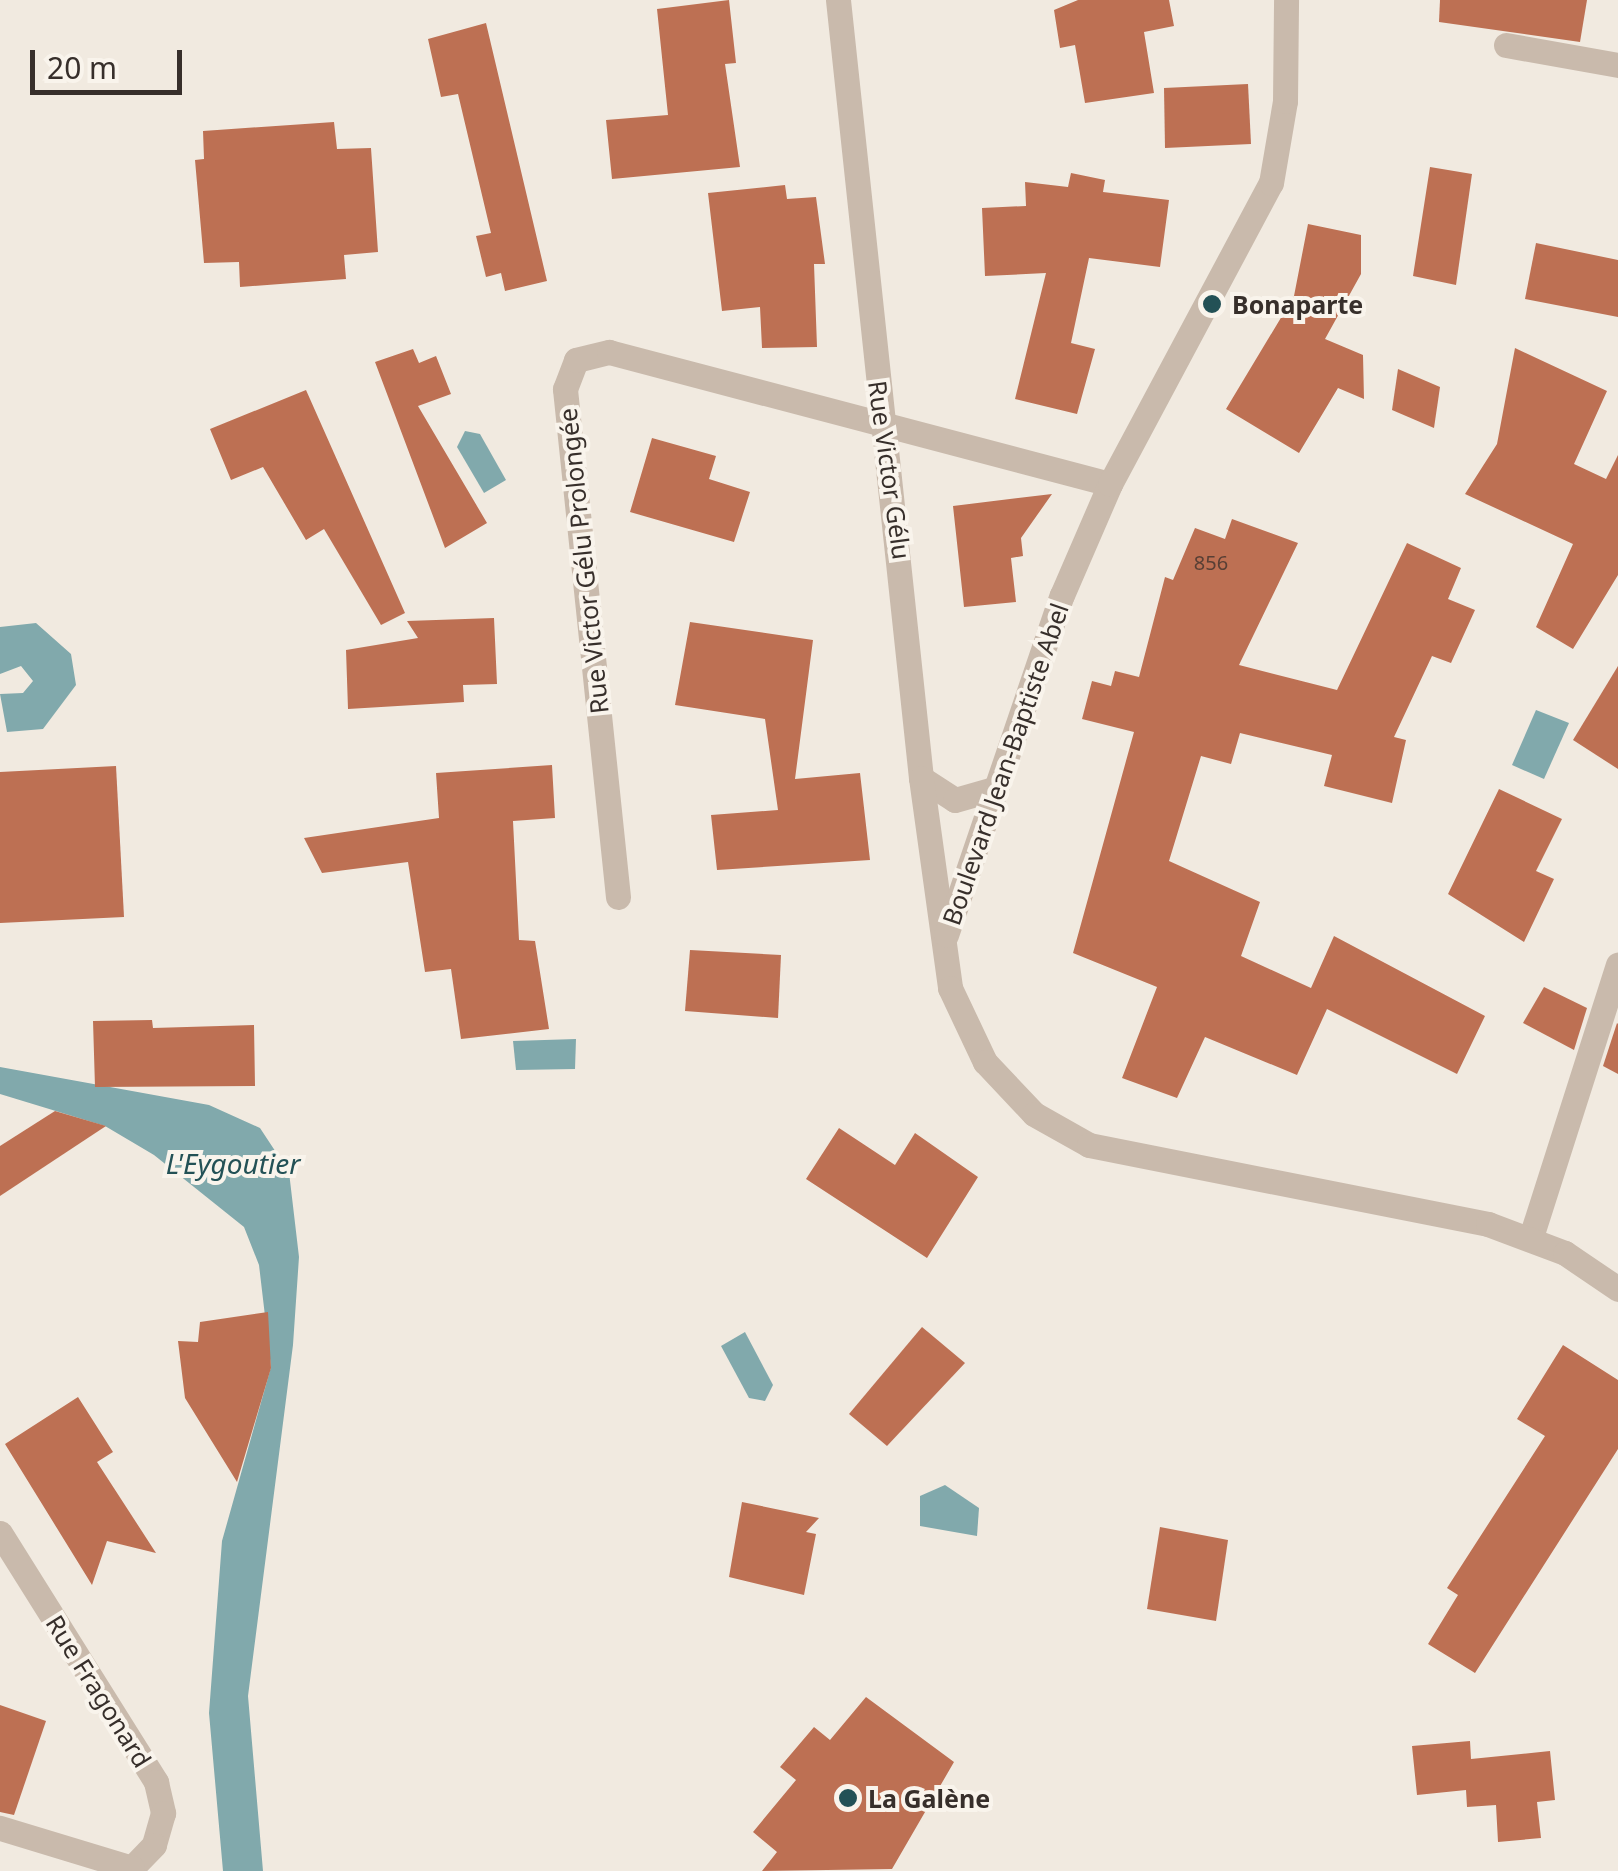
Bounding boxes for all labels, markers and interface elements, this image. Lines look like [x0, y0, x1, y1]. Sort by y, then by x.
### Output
scale bar [35, 30, 188, 92]
text: 20 m [47, 47, 117, 88]
place label: Bonaparte [1232, 289, 1363, 319]
marker: Bonaparte [1201, 293, 1223, 315]
street label: Rue Victor Gélu [863, 379, 917, 561]
street label: Rue Victor Gélu Prolongée [552, 407, 614, 715]
house number: 856 [1194, 550, 1228, 574]
street label: Boulevard Jean-Baptiste Abel [936, 599, 1074, 929]
water label: L'Eygoutier [166, 1146, 300, 1180]
street label: Rue Fragonard [40, 1609, 158, 1773]
place label: La Galène [868, 1783, 990, 1813]
marker: La Galène [837, 1787, 859, 1809]

